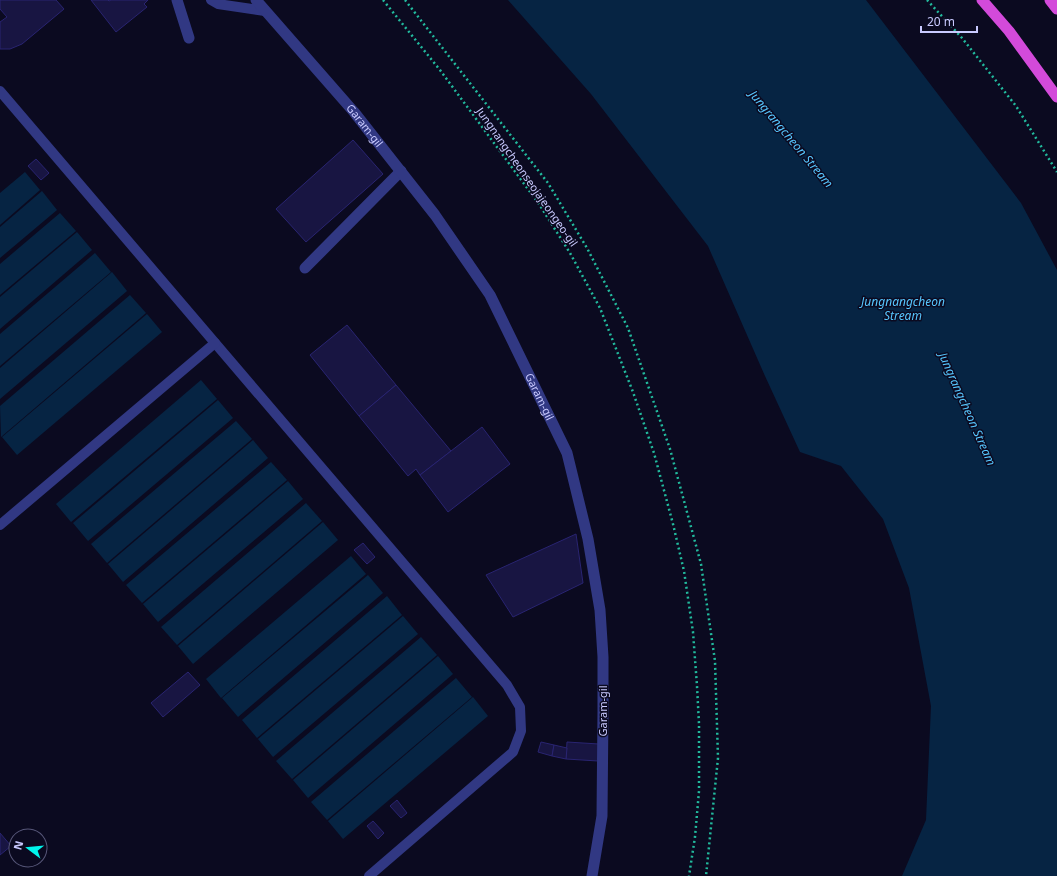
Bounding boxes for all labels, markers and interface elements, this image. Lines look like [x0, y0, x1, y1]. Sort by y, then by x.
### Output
scale bar [921, 8, 977, 34]
text: 20 m [927, 13, 955, 30]
water label: Jungrangcheon Stream [744, 85, 837, 191]
street label: Garam-gil [343, 100, 387, 150]
street label: Jungnangcheonseojajeongeo-gil [473, 103, 581, 249]
water label: Jungnangcheon Stream [859, 293, 945, 324]
water label: Jungrangcheon Stream [934, 348, 1000, 468]
street label: Garam-gil [522, 370, 558, 423]
street label: Garam-gil [595, 686, 610, 736]
north arrow [8, 828, 48, 868]
text: N [9, 839, 26, 851]

